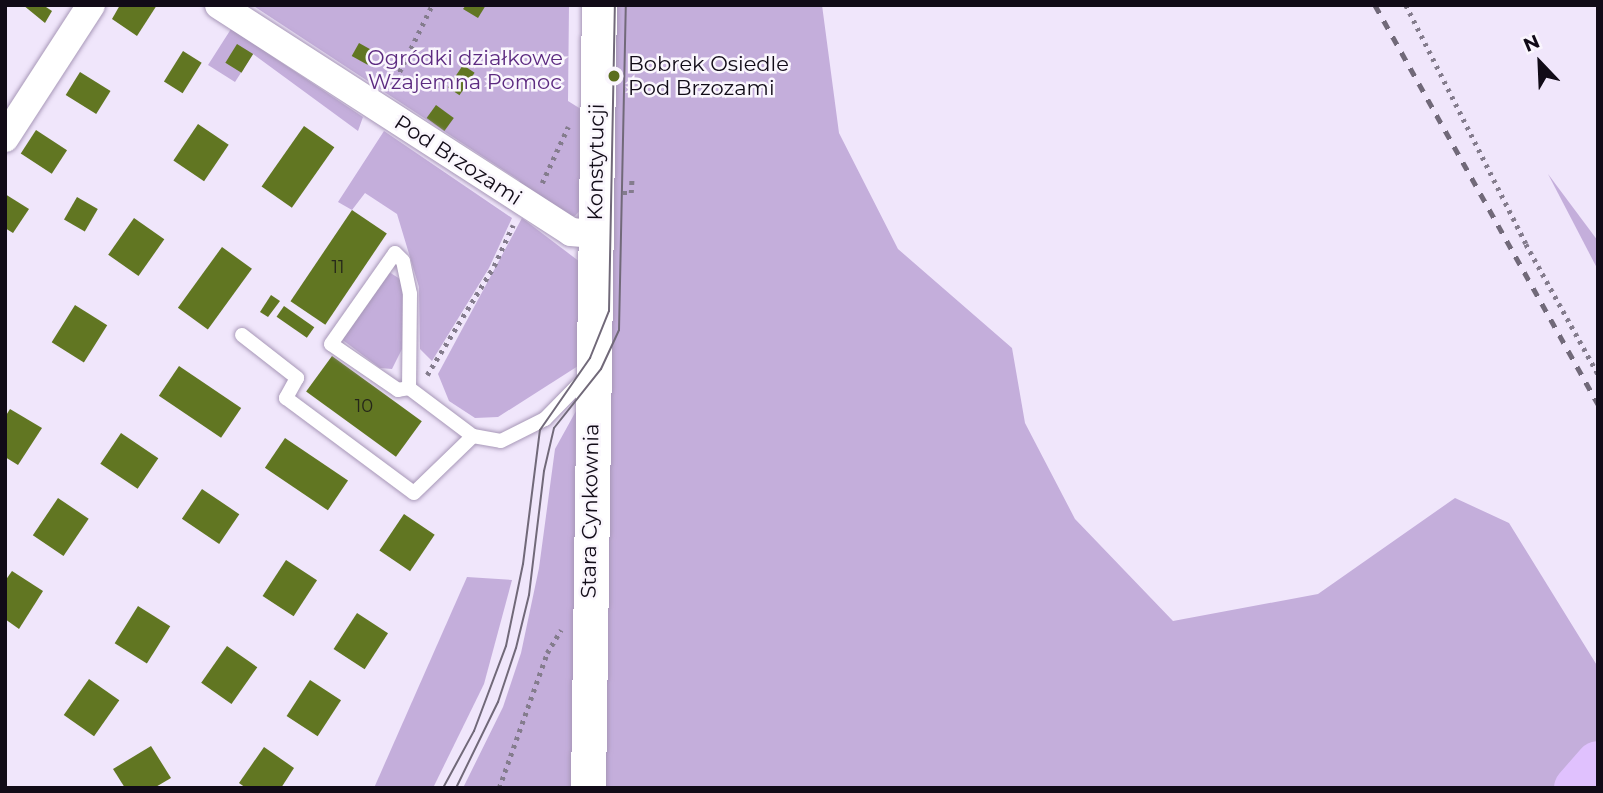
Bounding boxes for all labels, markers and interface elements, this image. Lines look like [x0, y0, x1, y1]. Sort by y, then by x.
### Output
north arrow [1505, 28, 1575, 98]
text: N [1520, 30, 1543, 57]
park label: Ogródki działkowe Wzajemna Pomoc [367, 45, 563, 95]
place label: Bobrek Osiedle Pod Brzozami [628, 51, 789, 101]
marker: Bobrek Osiedle Pod Brzozami [606, 68, 622, 84]
street label: Konstytucji [582, 103, 610, 221]
street label: Pod Brzozami [390, 110, 526, 210]
house number: 11 [332, 256, 344, 278]
house number: 10 [355, 395, 373, 417]
street label: Stara Cynkownia [576, 423, 604, 599]

